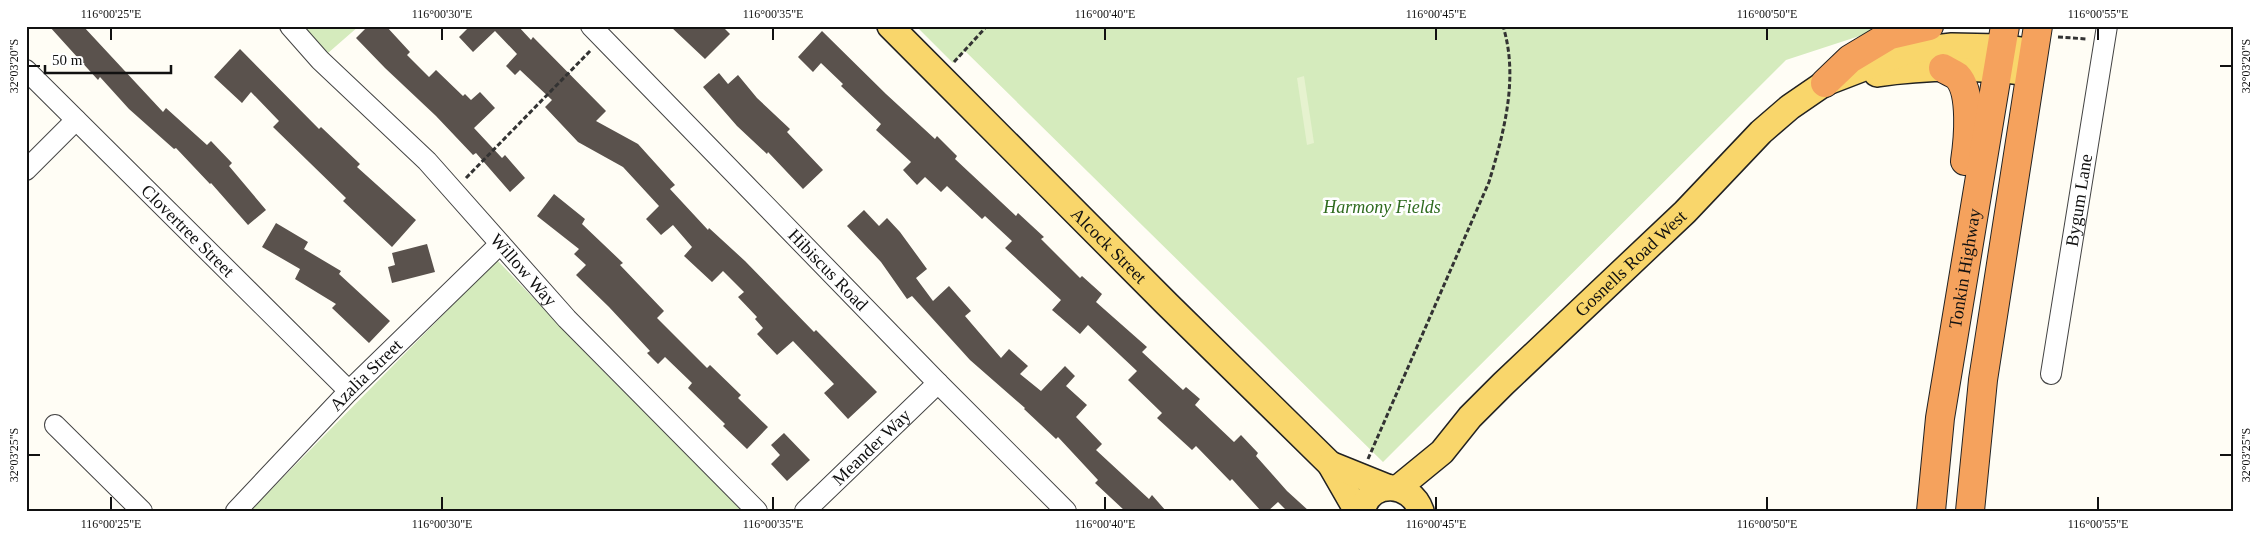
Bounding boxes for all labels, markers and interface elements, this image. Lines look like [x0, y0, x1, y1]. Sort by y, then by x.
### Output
text: 116°00'25"E [81, 7, 141, 21]
text: 116°00'30"E [412, 7, 472, 21]
text: 116°00'35"E [743, 7, 803, 21]
text: 116°00'40"E [1075, 7, 1135, 21]
text: 116°00'45"E [1406, 7, 1466, 21]
text: 116°00'50"E [1737, 7, 1797, 21]
text: 116°00'55"E [2068, 7, 2128, 21]
text: 32°03'20"S [7, 39, 21, 93]
text: 32°03'20"S [2239, 39, 2253, 93]
scale bar [45, 42, 171, 74]
text: 50 m [52, 52, 83, 68]
street label: Bygum Lane [2062, 152, 2096, 248]
street label: Clovertree Street [137, 180, 238, 281]
park label: Harmony Fields [1322, 197, 1441, 217]
street label: Alcock Street [1067, 204, 1151, 288]
street label: Gosnells Road West [1571, 206, 1690, 321]
street label: Tonkin Highway [1945, 207, 1985, 330]
street label: Hibiscus Road [784, 225, 872, 315]
street label: Willow Way [486, 230, 561, 310]
street label: Azalia Street [326, 335, 406, 415]
street label: Meander Way [828, 405, 915, 489]
text: 32°03'25"S [7, 428, 21, 482]
text: 32°03'25"S [2239, 428, 2253, 482]
text: 116°00'25"E [81, 517, 141, 531]
text: 116°00'30"E [412, 517, 472, 531]
text: 116°00'35"E [743, 517, 803, 531]
text: 116°00'40"E [1075, 517, 1135, 531]
text: 116°00'45"E [1406, 517, 1466, 531]
text: 116°00'50"E [1737, 517, 1797, 531]
text: 116°00'55"E [2068, 517, 2128, 531]

